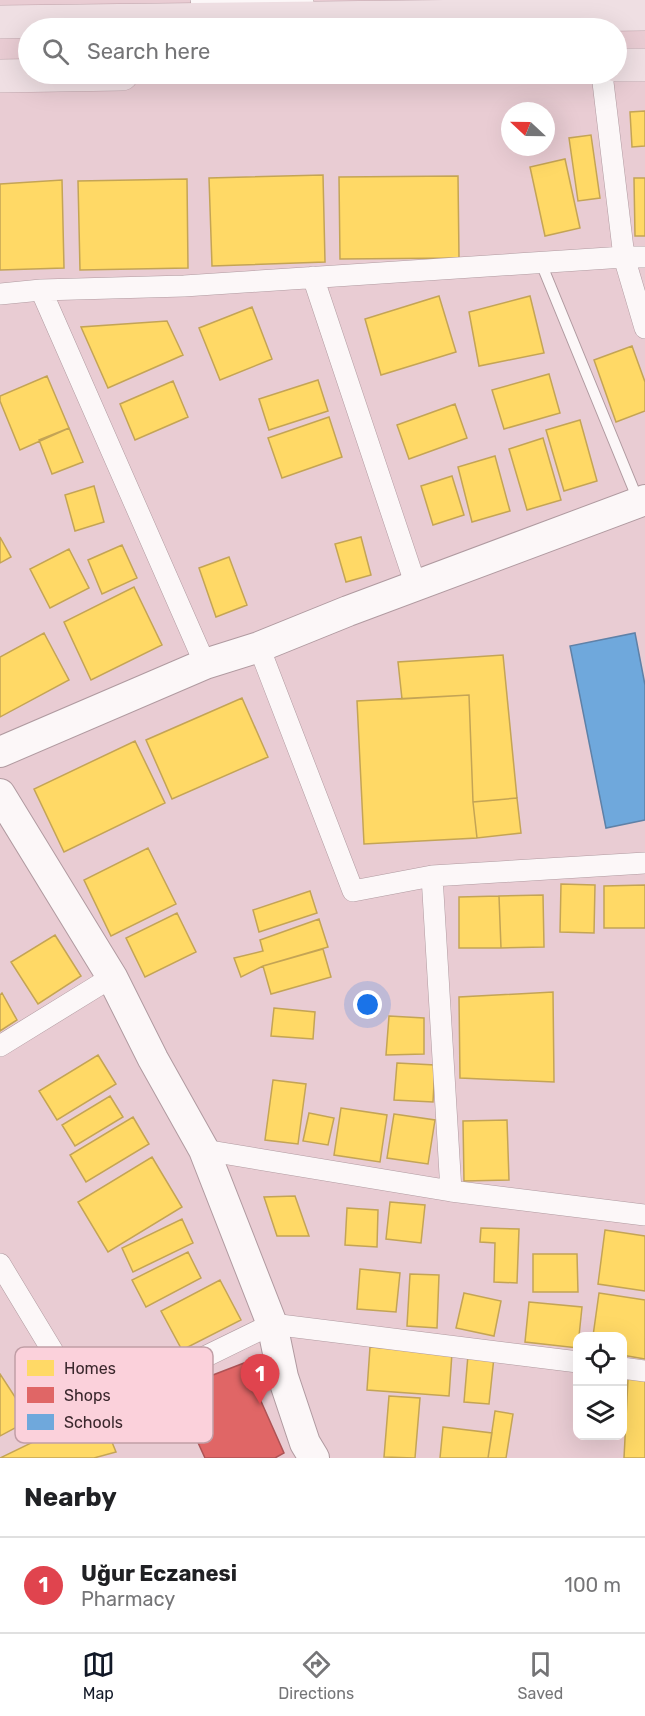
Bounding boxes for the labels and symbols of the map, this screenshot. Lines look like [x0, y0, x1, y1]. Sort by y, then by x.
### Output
north arrow [501, 102, 555, 156]
your location [353, 990, 382, 1019]
legend [15, 1347, 213, 1443]
pin: 1 [240, 1354, 280, 1404]
text: Homes [64, 1359, 116, 1378]
text: Shops [64, 1386, 111, 1405]
text: Schools [64, 1413, 123, 1432]

